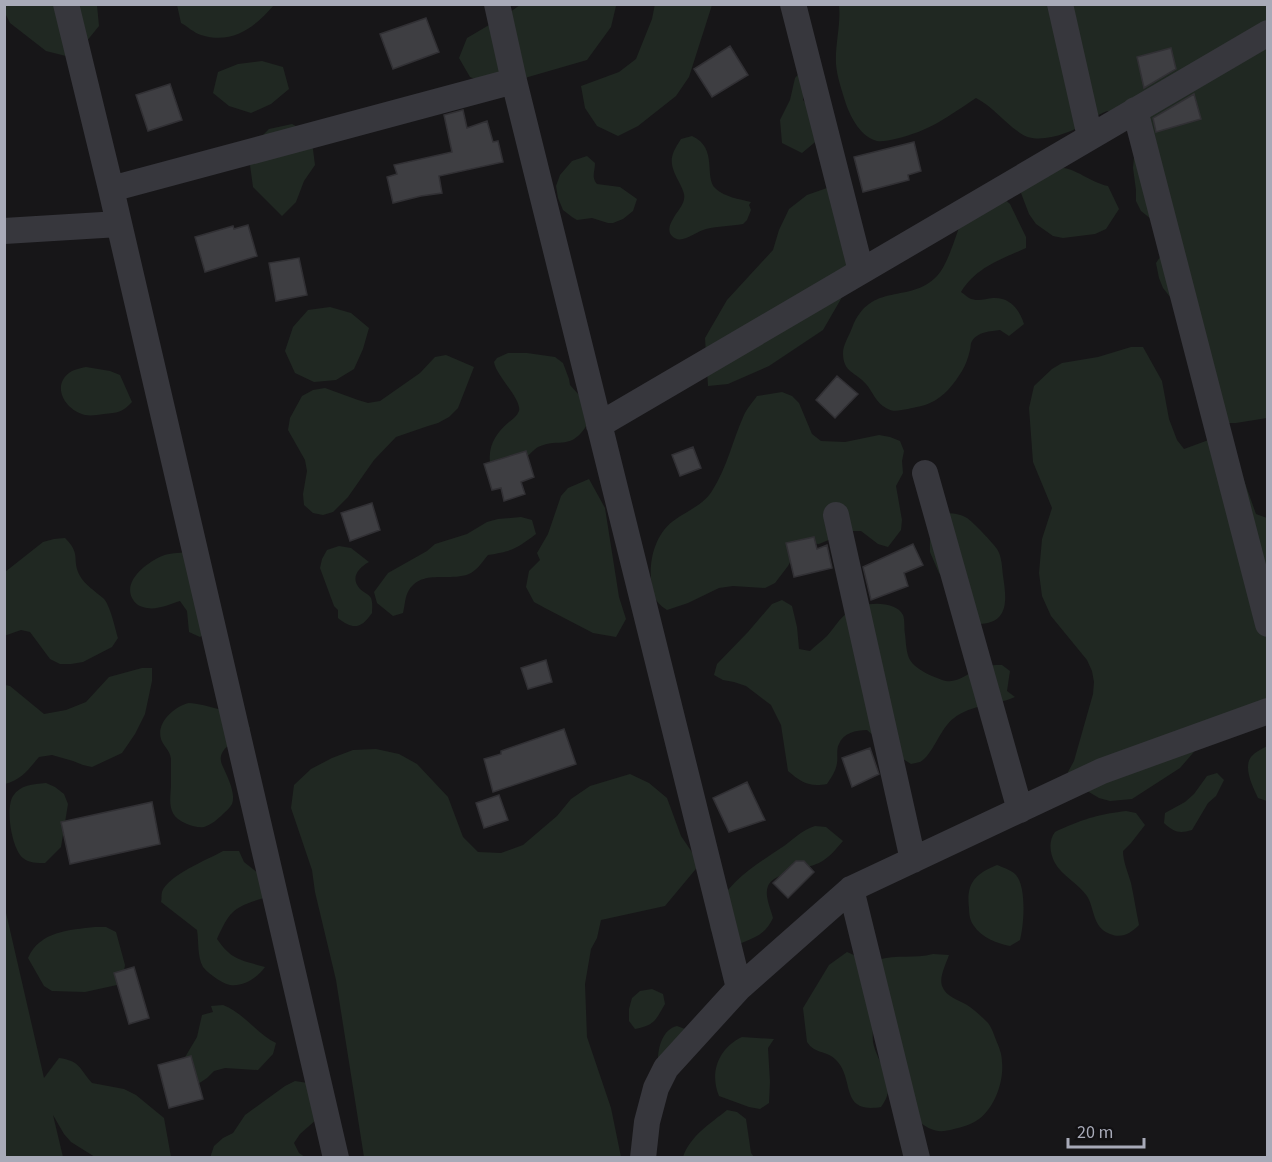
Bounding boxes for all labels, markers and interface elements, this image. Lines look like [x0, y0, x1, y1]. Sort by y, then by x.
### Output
scale bar [1068, 1111, 1144, 1149]
text: 20 m [1077, 1120, 1113, 1145]

